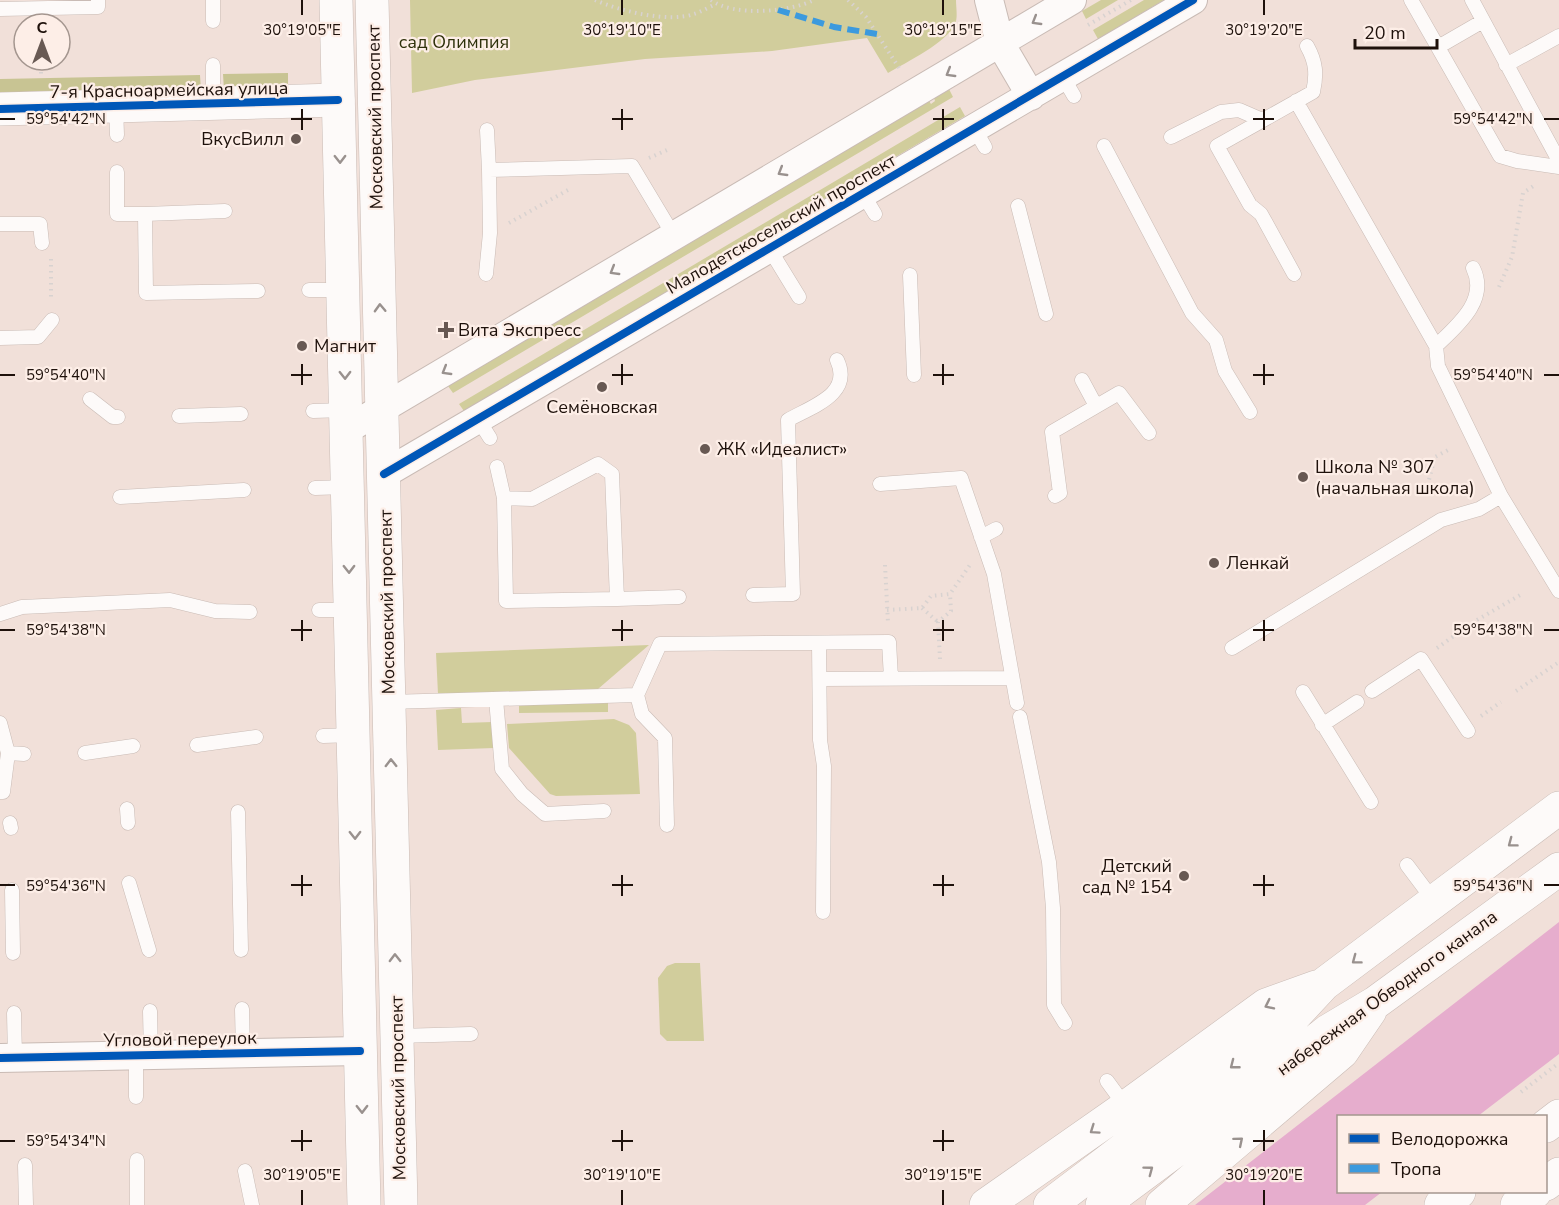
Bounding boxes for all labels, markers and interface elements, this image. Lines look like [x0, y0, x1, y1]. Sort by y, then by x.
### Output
north arrow [12, 12, 72, 72]
scale bar [1355, 12, 1438, 50]
one-way arrow [1032, 14, 1042, 26]
text: С [37, 17, 48, 39]
text: 30°19'05"E [263, 20, 341, 40]
text: 30°19'10"E [583, 20, 661, 40]
text: 30°19'15"E [904, 20, 982, 40]
text: 30°19'20"E [1225, 20, 1303, 40]
text: 20 m [1364, 21, 1406, 45]
street label: Московский проспект [361, 24, 389, 210]
park label: сад Олимпия [399, 30, 509, 54]
one-way arrow [946, 65, 956, 77]
street label: 7-я Красноармейская улица [49, 76, 289, 104]
text: 59°54'42"N [26, 109, 106, 129]
text: 59°54'42"N [1453, 109, 1533, 129]
place label: ВкусВилл [201, 127, 284, 151]
marker: ВкусВилл [289, 132, 303, 146]
street label: Малодетскосельский проспект [662, 148, 900, 300]
one-way arrow [333, 154, 346, 163]
one-way arrow [778, 165, 788, 176]
one-way arrow [610, 264, 620, 276]
one-way arrow [374, 304, 386, 313]
place label: Вита Экспресс [458, 318, 582, 342]
marker: Вита Экспресс [439, 323, 453, 337]
place label: Магнит [314, 334, 376, 358]
marker: Магнит [295, 339, 309, 353]
one-way arrow [442, 364, 452, 375]
text: 59°54'40"N [26, 365, 106, 385]
text: 59°54'40"N [1453, 365, 1533, 385]
one-way arrow [338, 370, 351, 379]
marker: Семёновская [595, 380, 609, 394]
place label: Семёновская [546, 395, 658, 419]
place label: ЖК «Идеалист» [717, 437, 847, 461]
marker: ЖК «Идеалист» [698, 442, 712, 456]
place label: Школа № 307 (начальная школа) [1315, 455, 1475, 500]
marker: Школа № 307 (начальная школа) [1296, 470, 1310, 484]
street label: Московский проспект [373, 509, 401, 695]
place label: Ленкай [1226, 551, 1289, 575]
marker: Ленкай [1207, 556, 1221, 570]
one-way arrow [343, 565, 355, 574]
text: 59°54'38"N [26, 620, 106, 640]
text: 59°54'38"N [1453, 620, 1533, 640]
one-way arrow [384, 758, 397, 767]
one-way arrow [349, 831, 362, 840]
one-way arrow [1508, 835, 1519, 846]
place label: Детский сад № 154 [1082, 854, 1172, 899]
marker: Детский сад № 154 [1177, 869, 1191, 883]
text: 59°54'36"N [26, 876, 106, 896]
text: 59°54'36"N [1453, 876, 1533, 896]
street label: набережная Обводного канала [1272, 905, 1502, 1081]
one-way arrow [1352, 952, 1363, 963]
one-way arrow [389, 953, 402, 962]
street label: Московский проспект [384, 995, 412, 1181]
one-way arrow [1265, 998, 1276, 1010]
street label: Угловой переулок [102, 1026, 257, 1052]
one-way arrow [1230, 1058, 1241, 1069]
one-way arrow [356, 1105, 368, 1114]
legend [1337, 1115, 1547, 1193]
one-way arrow [1089, 1123, 1100, 1134]
text: Велодорожка [1391, 1127, 1508, 1151]
text: 59°54'34"N [26, 1131, 106, 1151]
one-way arrow [1232, 1137, 1243, 1148]
text: Тропа [1391, 1157, 1442, 1181]
text: 30°19'05"E [263, 1165, 341, 1185]
text: 30°19'10"E [583, 1165, 661, 1185]
text: 30°19'15"E [904, 1165, 982, 1185]
text: 30°19'20"E [1225, 1165, 1303, 1185]
one-way arrow [1142, 1166, 1153, 1177]

